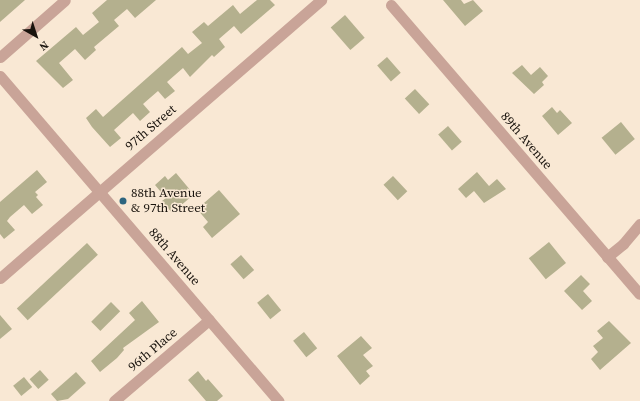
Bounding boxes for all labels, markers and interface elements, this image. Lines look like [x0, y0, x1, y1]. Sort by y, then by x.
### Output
north arrow [16, 16, 56, 56]
text: N [36, 37, 52, 54]
street label: 97th Street [123, 102, 179, 154]
street label: 89th Avenue [497, 109, 555, 173]
place label: 88th Avenue & 97th Street [131, 186, 205, 217]
marker: 88th Avenue & 97th Street [118, 196, 128, 206]
street label: 88th Avenue [145, 225, 203, 289]
street label: 96th Place [125, 325, 181, 375]

